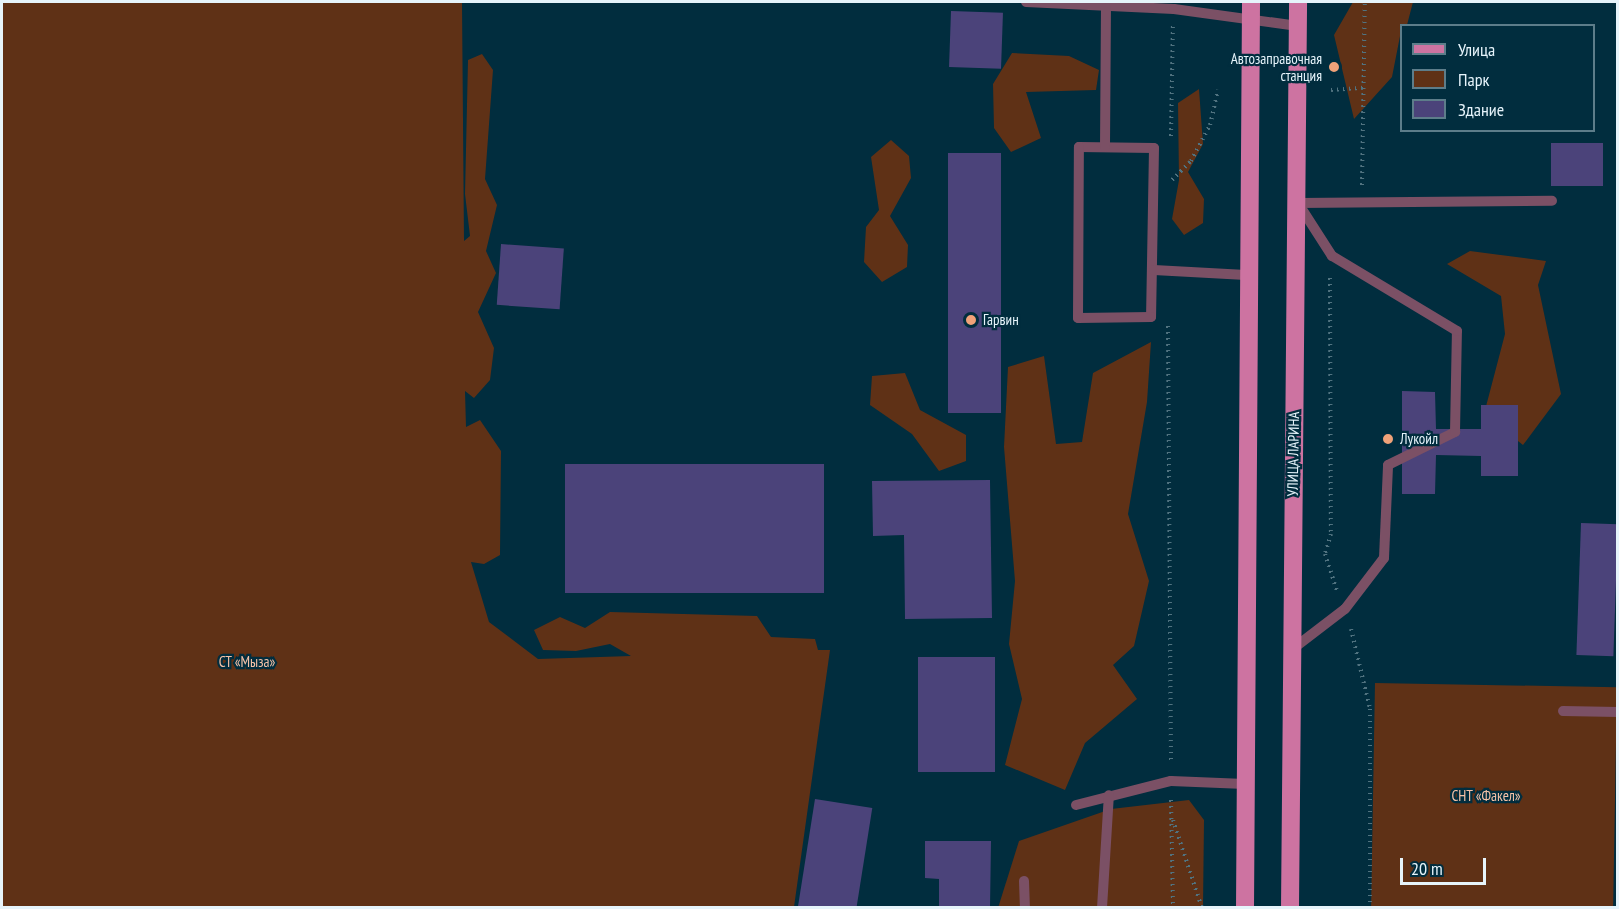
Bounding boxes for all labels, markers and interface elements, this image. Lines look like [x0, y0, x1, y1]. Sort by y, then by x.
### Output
legend [1400, 24, 1595, 132]
text: Улица [1458, 38, 1495, 61]
place label: Автозаправочная станция [1231, 49, 1322, 84]
marker: Автозаправочная станция [1327, 60, 1341, 74]
text: Парк [1458, 68, 1489, 91]
text: Здание [1458, 98, 1504, 121]
place label: Гарвин [983, 311, 1019, 329]
marker: Гарвин [964, 313, 978, 327]
street label: УЛИЦА ЛАРИНА [1283, 411, 1303, 497]
place label: Лукойл [1400, 430, 1438, 448]
marker: Лукойл [1381, 432, 1395, 446]
park label: СТ «Мыза» [219, 653, 275, 671]
park label: СНТ «Факел» [1451, 787, 1521, 805]
scale bar [1403, 846, 1488, 884]
text: 20 m [1411, 857, 1443, 880]

